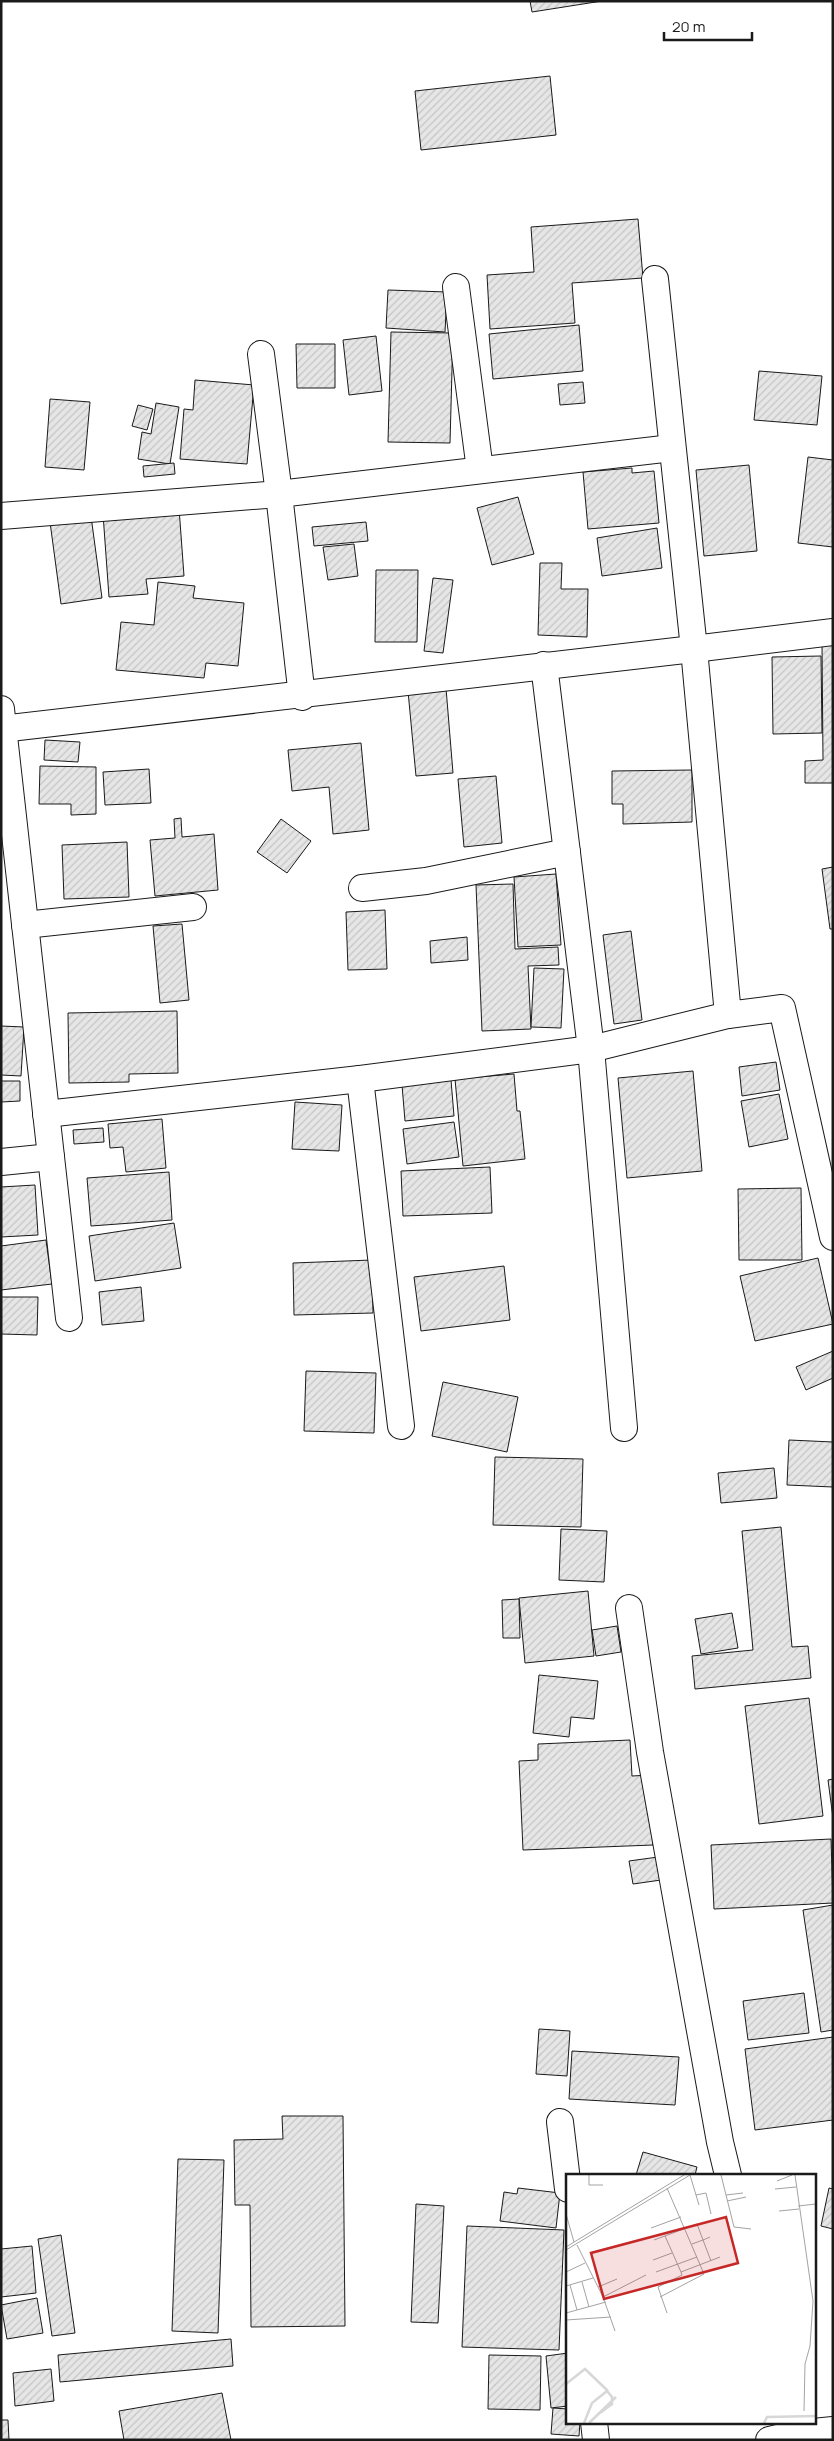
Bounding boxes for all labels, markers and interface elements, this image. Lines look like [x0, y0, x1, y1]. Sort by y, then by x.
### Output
scale bar [664, 10, 752, 42]
text: 20 m [672, 16, 705, 37]
inset map [566, 2174, 816, 2424]

